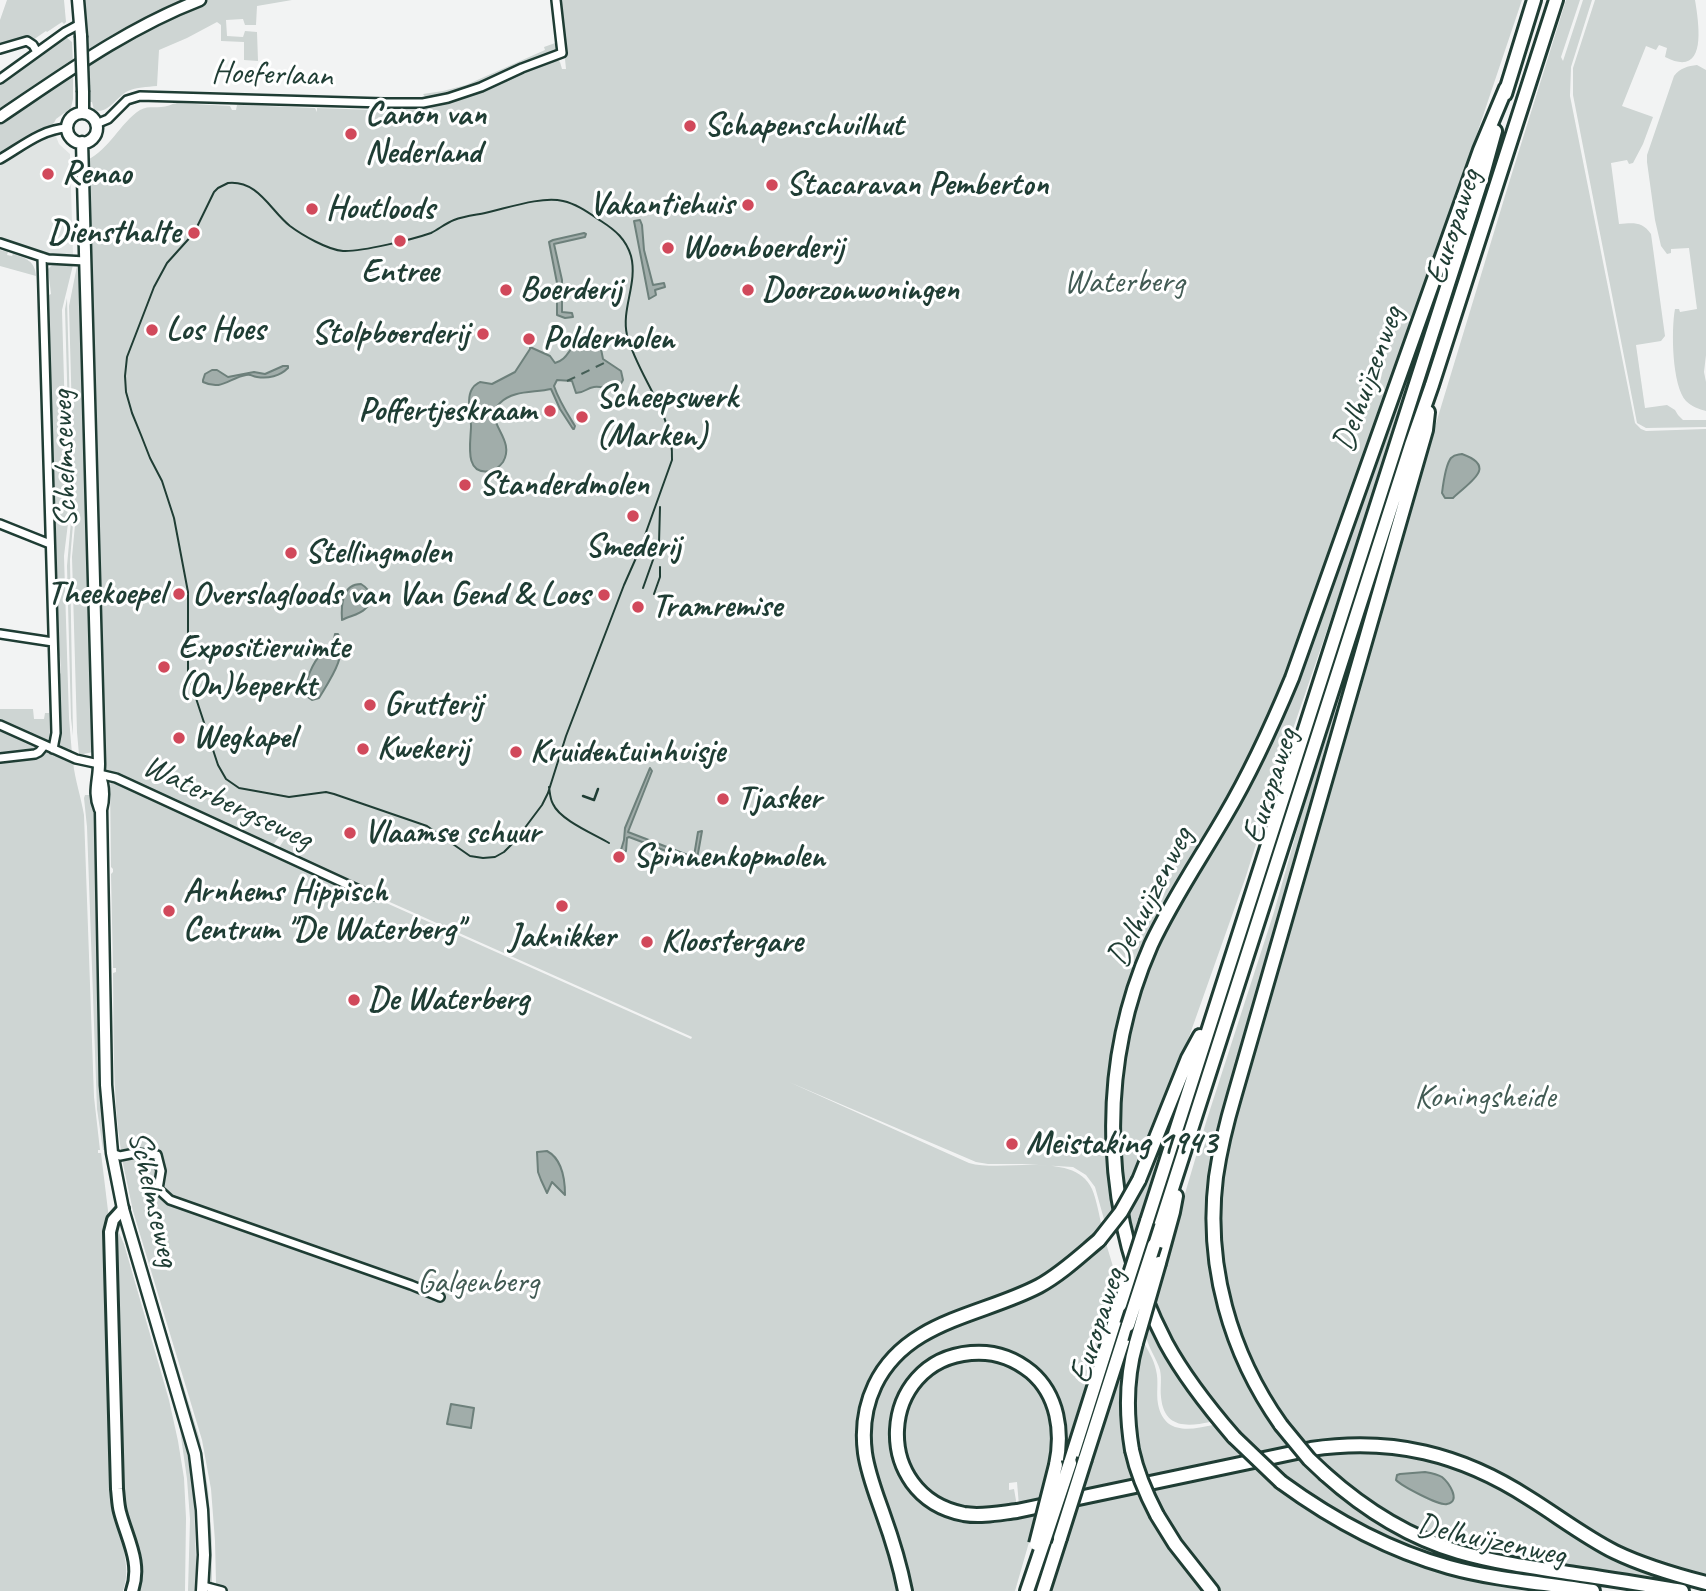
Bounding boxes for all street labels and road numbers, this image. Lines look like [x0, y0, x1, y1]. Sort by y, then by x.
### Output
street label: Hoeferlaan [211, 53, 333, 97]
street label: Europaweg [1417, 164, 1491, 290]
street label: Delhuijzenweg [1324, 301, 1414, 457]
street label: Schelmseweg [43, 389, 87, 529]
street label: Europaweg [1234, 723, 1308, 849]
street label: Waterbergseweg [136, 747, 318, 859]
street label: Delhuijzenweg [1099, 820, 1203, 974]
street label: Schelmseweg [118, 1127, 188, 1271]
street label: Europaweg [1061, 1263, 1135, 1389]
street label: Delhuijzenweg [1413, 1506, 1569, 1576]

